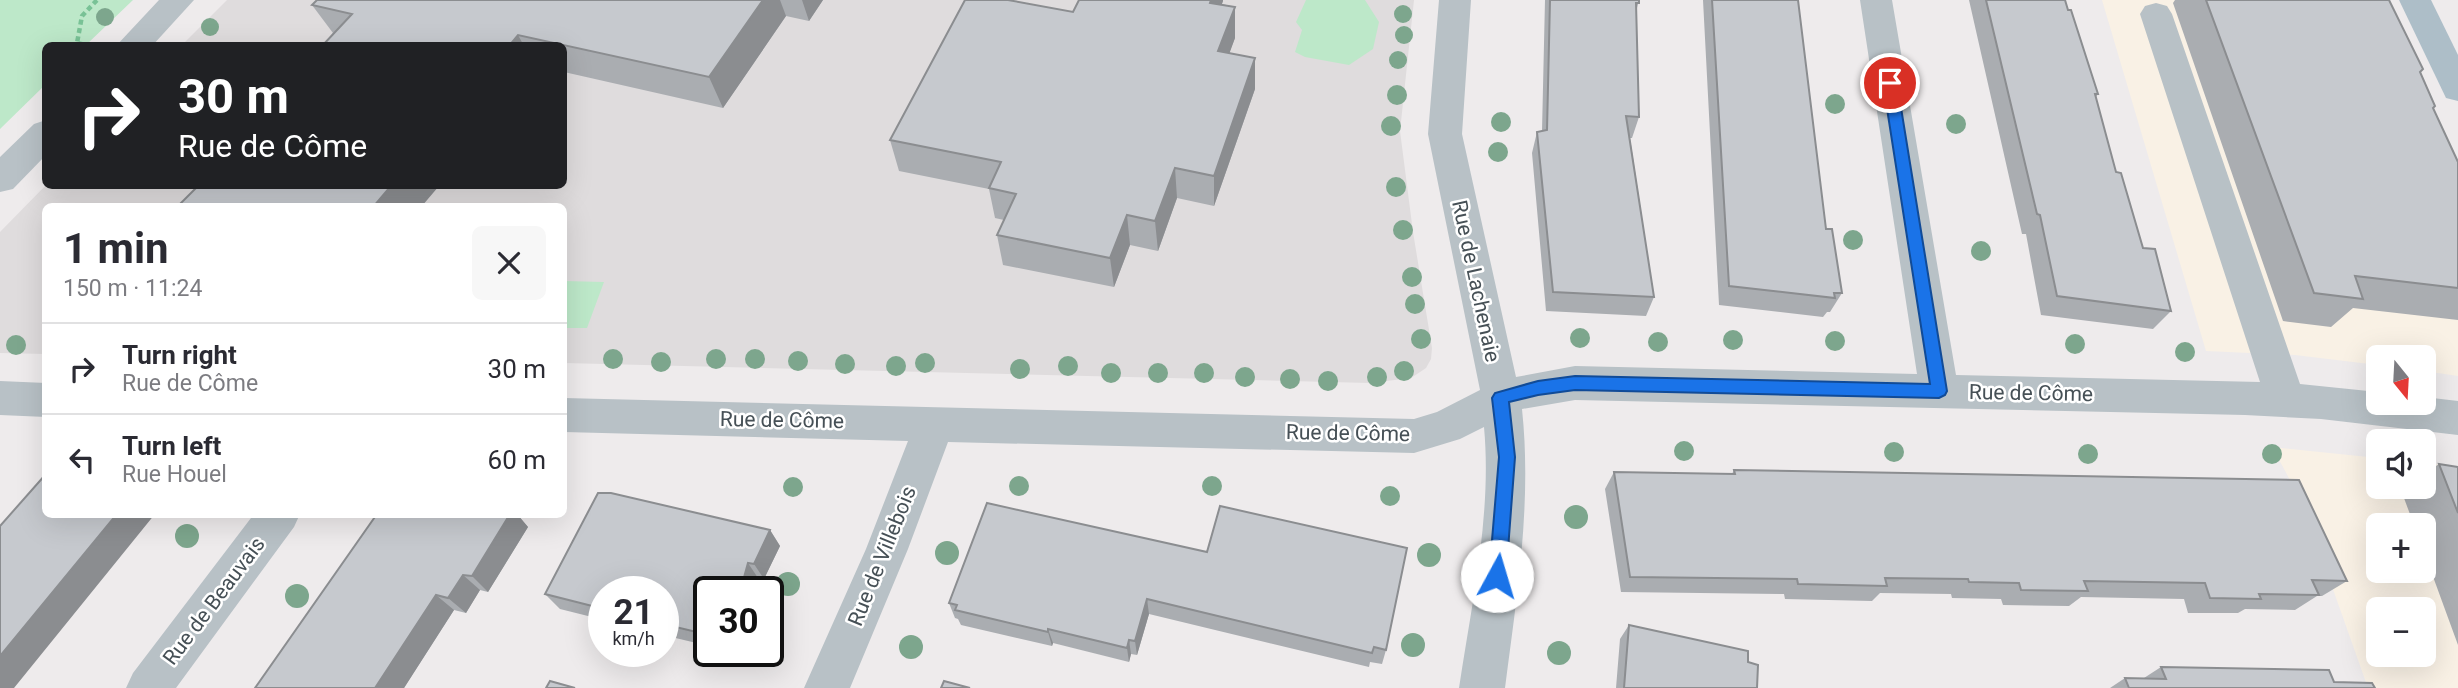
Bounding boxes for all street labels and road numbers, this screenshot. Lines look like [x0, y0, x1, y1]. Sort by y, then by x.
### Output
street label: Rue de Lachenaie [1447, 198, 1505, 364]
street label: Rue de Côme [1969, 380, 2093, 406]
street label: Rue de Côme [720, 407, 844, 433]
street label: Rue de Côme [1286, 420, 1410, 446]
street label: Rue de Villebois [843, 483, 921, 629]
street label: Rue de Beauvais [158, 532, 270, 670]

